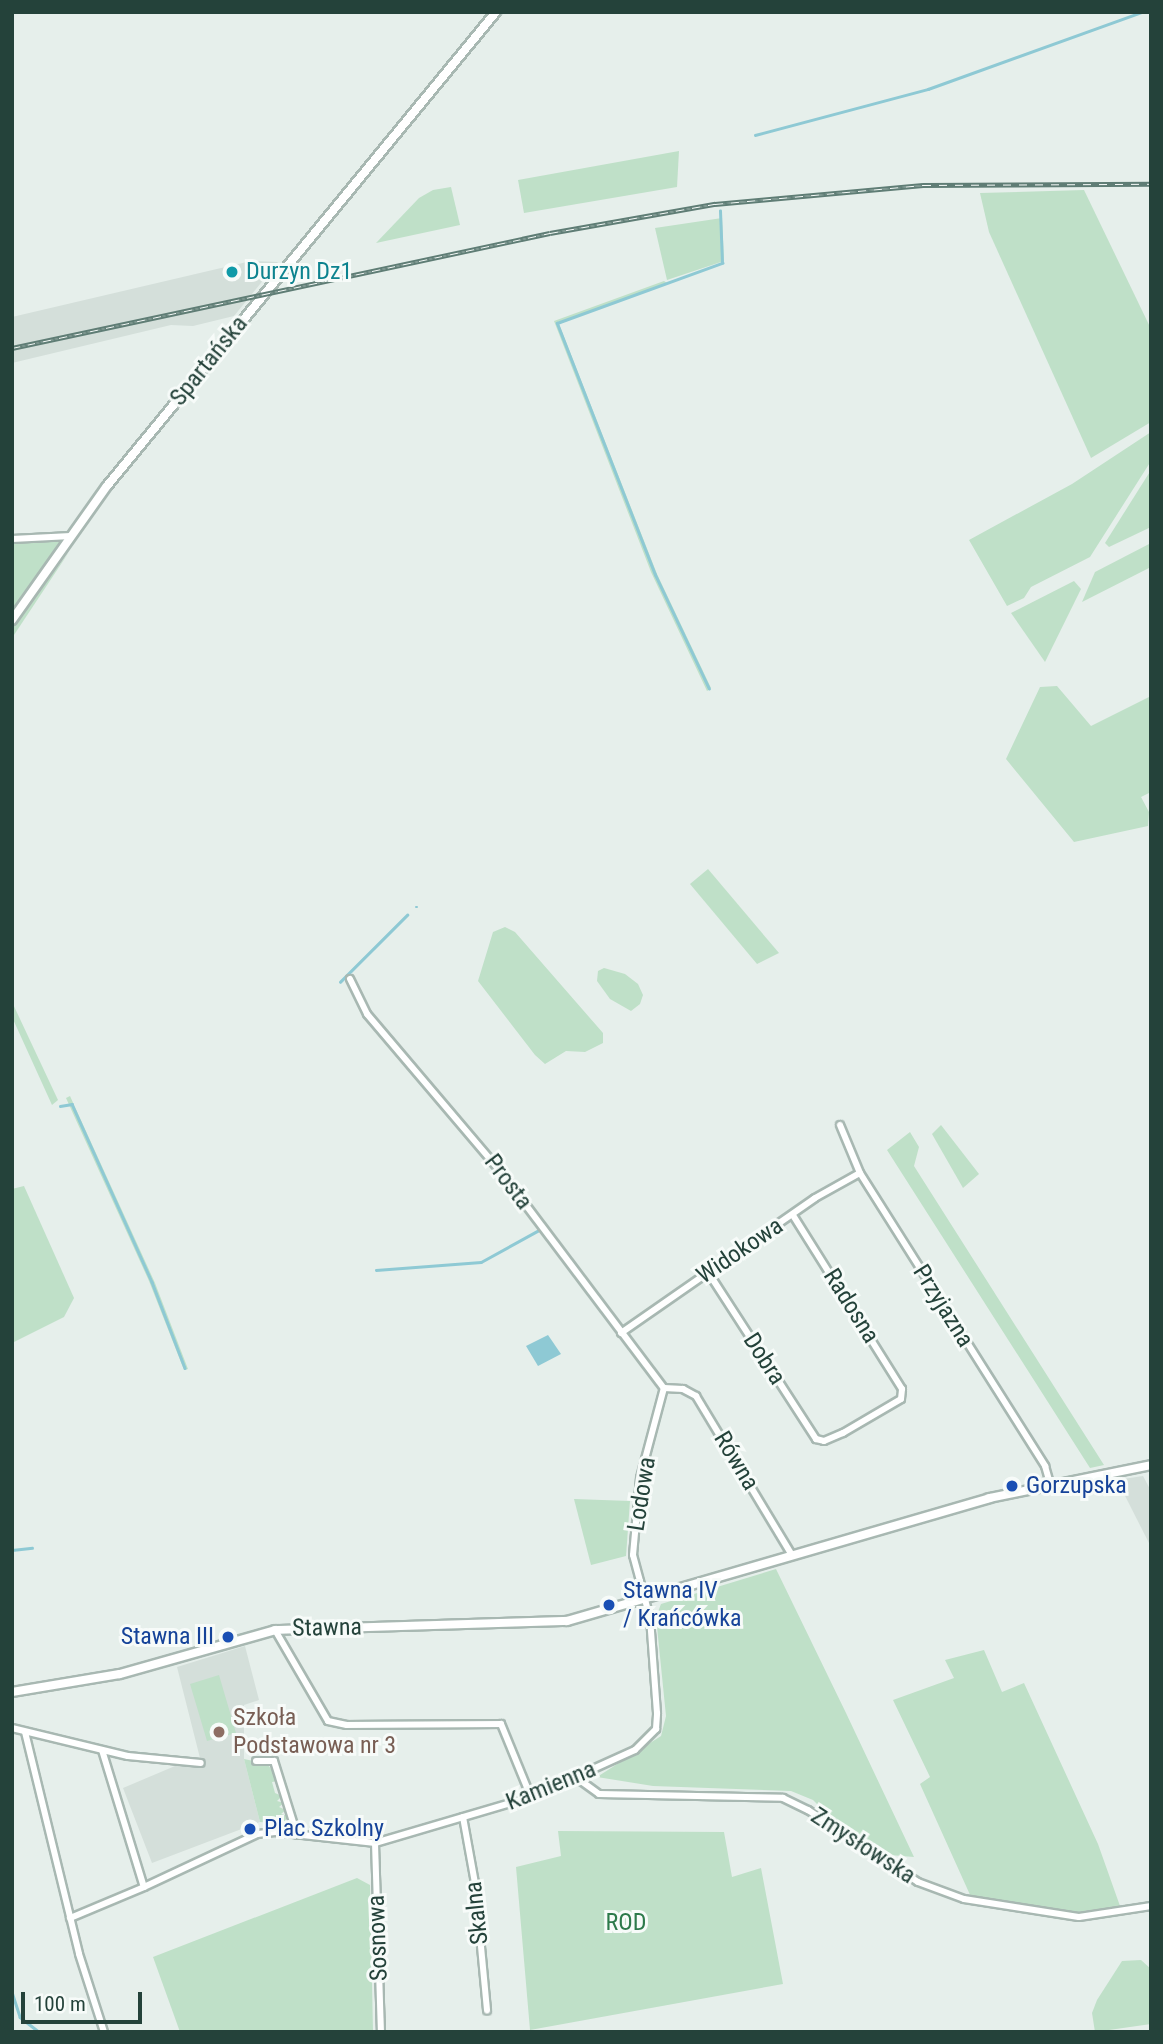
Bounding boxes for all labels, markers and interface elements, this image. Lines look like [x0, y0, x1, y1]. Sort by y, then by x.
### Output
place label: Durzyn Dz1 [246, 258, 352, 286]
marker: Durzyn Dz1 [224, 264, 240, 280]
street label: Spartańska [164, 310, 254, 412]
street label: Prosta [478, 1149, 538, 1215]
street label: Widokowa [691, 1212, 789, 1290]
street label: Przyjazna [906, 1259, 980, 1353]
street label: Radosna [817, 1263, 885, 1349]
street label: Dobra [737, 1328, 791, 1390]
street label: Równa [707, 1426, 765, 1496]
street label: Lodowa [622, 1455, 662, 1533]
place label: Gorzupska [1026, 1472, 1127, 1500]
marker: Gorzupska [1004, 1478, 1020, 1494]
place label: Stawna IV / Krańcówka [623, 1577, 742, 1633]
marker: Stawna IV / Krańcówka [601, 1597, 617, 1613]
street label: Stawna [292, 1613, 362, 1643]
place label: Stawna III [121, 1623, 214, 1651]
marker: Stawna III [220, 1629, 236, 1645]
place label: Szkoła Podstawowa nr 3 [233, 1704, 396, 1760]
marker: Szkoła Podstawowa nr 3 [211, 1724, 227, 1740]
street label: Kamienna [502, 1755, 600, 1817]
street label: Zmysłowska [805, 1802, 921, 1890]
place label: Plac Szkolny [264, 1815, 384, 1843]
marker: Plac Szkolny [242, 1821, 258, 1837]
street label: Skalna [459, 1880, 495, 1946]
street label: Sosnowa [362, 1894, 394, 1982]
park label: ROD [606, 1909, 646, 1937]
scale bar [24, 1978, 145, 2022]
text: 100 m [34, 1992, 86, 2016]

